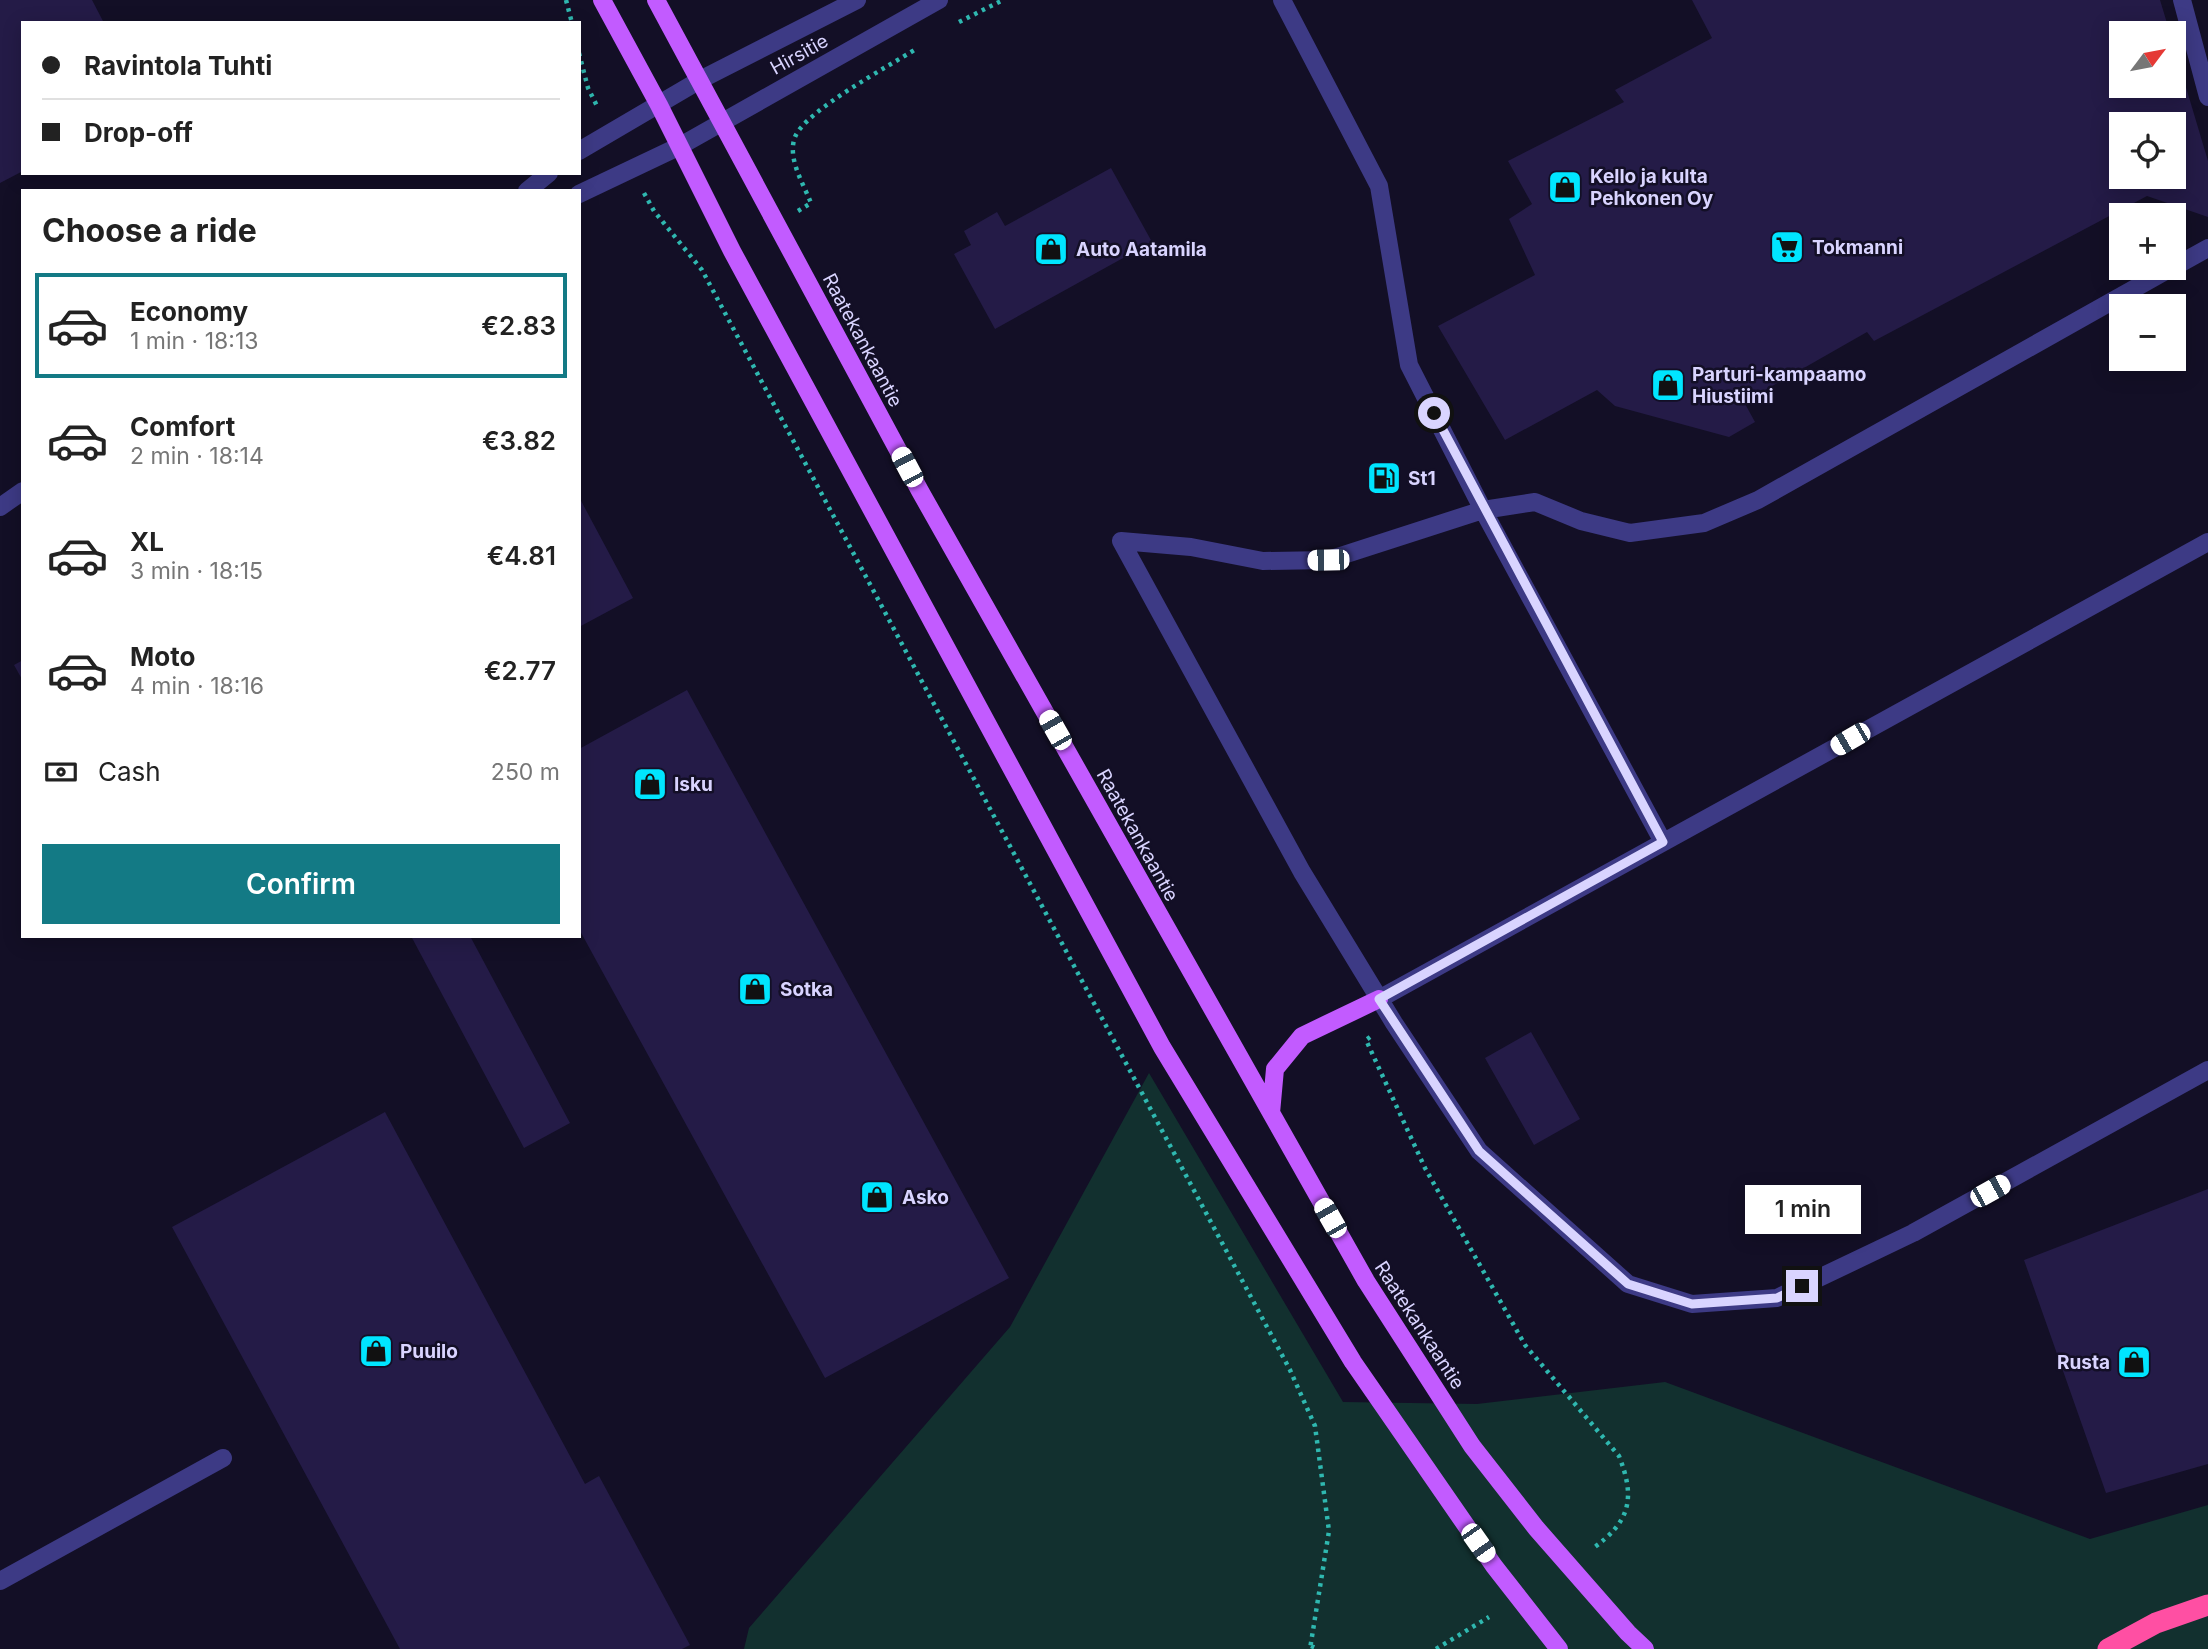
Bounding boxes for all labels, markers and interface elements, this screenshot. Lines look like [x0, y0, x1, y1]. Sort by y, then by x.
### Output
north arrow [2109, 21, 2186, 98]
map controls [2109, 21, 2186, 371]
street label: Hirsitie [766, 29, 832, 80]
text: Ravintola Tuhti [84, 50, 272, 81]
button: locate [2109, 112, 2186, 189]
text: Drop-off [84, 117, 193, 148]
place label: Kello ja kulta Pehkonen Oy [1590, 165, 1714, 210]
shop icon: Kello ja kulta Pehkonen Oy [1546, 168, 1584, 206]
button: + [2109, 203, 2186, 280]
text: Choose a ride [42, 211, 257, 250]
supermarket icon: Tokmanni [1768, 228, 1806, 266]
shop icon: Auto Aatamila [1032, 230, 1070, 268]
place label: Tokmanni [1812, 236, 1903, 259]
place label: Auto Aatamila [1076, 238, 1207, 261]
street label: Raatekankaantie [818, 270, 907, 411]
icon: car [46, 294, 109, 357]
button: − [2109, 294, 2186, 371]
text: Economy [130, 296, 248, 327]
text: €2.83 [481, 310, 556, 341]
text: 1 min · 18:13 [130, 327, 258, 355]
place label: Parturi-kampaamo Hiustiimi [1692, 363, 1867, 408]
shop icon: Parturi-kampaamo Hiustiimi [1649, 366, 1687, 404]
route start [1418, 397, 1450, 429]
icon: car [46, 409, 109, 472]
text: Comfort [130, 411, 235, 442]
text: €3.82 [482, 425, 556, 456]
text: 2 min · 18:14 [130, 442, 264, 470]
car [888, 444, 927, 490]
fuel station icon: St1 [1365, 459, 1403, 497]
place label: St1 [1408, 467, 1436, 490]
icon: car [46, 524, 109, 587]
text: XL [130, 526, 164, 557]
text: €4.81 [487, 540, 556, 571]
car [1307, 549, 1350, 571]
text: 3 min · 18:15 [130, 557, 263, 585]
icon: car [46, 639, 109, 702]
text: Moto [130, 641, 195, 672]
text: €2.77 [484, 655, 556, 686]
text: 4 min · 18:16 [130, 672, 264, 700]
car [1036, 707, 1075, 753]
car [1827, 719, 1874, 759]
icon: cash [42, 753, 80, 791]
text: Cash [98, 756, 161, 787]
text: 250 m [491, 758, 560, 786]
shop icon: Isku [631, 765, 669, 803]
street label: Raatekankaantie [1092, 765, 1183, 905]
place label: Isku [674, 773, 713, 796]
button: Confirm [42, 844, 560, 924]
shop icon: Sotka [736, 970, 774, 1008]
place label: Sotka [780, 978, 833, 1001]
car [1967, 1172, 2014, 1210]
shop icon: Asko [858, 1178, 896, 1216]
callout: 1 min [1744, 1184, 1860, 1234]
place label: Asko [902, 1186, 949, 1209]
car [1311, 1195, 1350, 1241]
text: 1 min [1775, 1195, 1831, 1223]
street label: Raatekankaantie [1370, 1257, 1469, 1394]
route end [1786, 1270, 1818, 1302]
shop icon: Puuilo [357, 1332, 395, 1370]
place label: Puuilo [400, 1340, 458, 1363]
shop icon: Rusta [2115, 1343, 2153, 1381]
place label: Rusta [2057, 1351, 2110, 1374]
car [1458, 1520, 1499, 1566]

